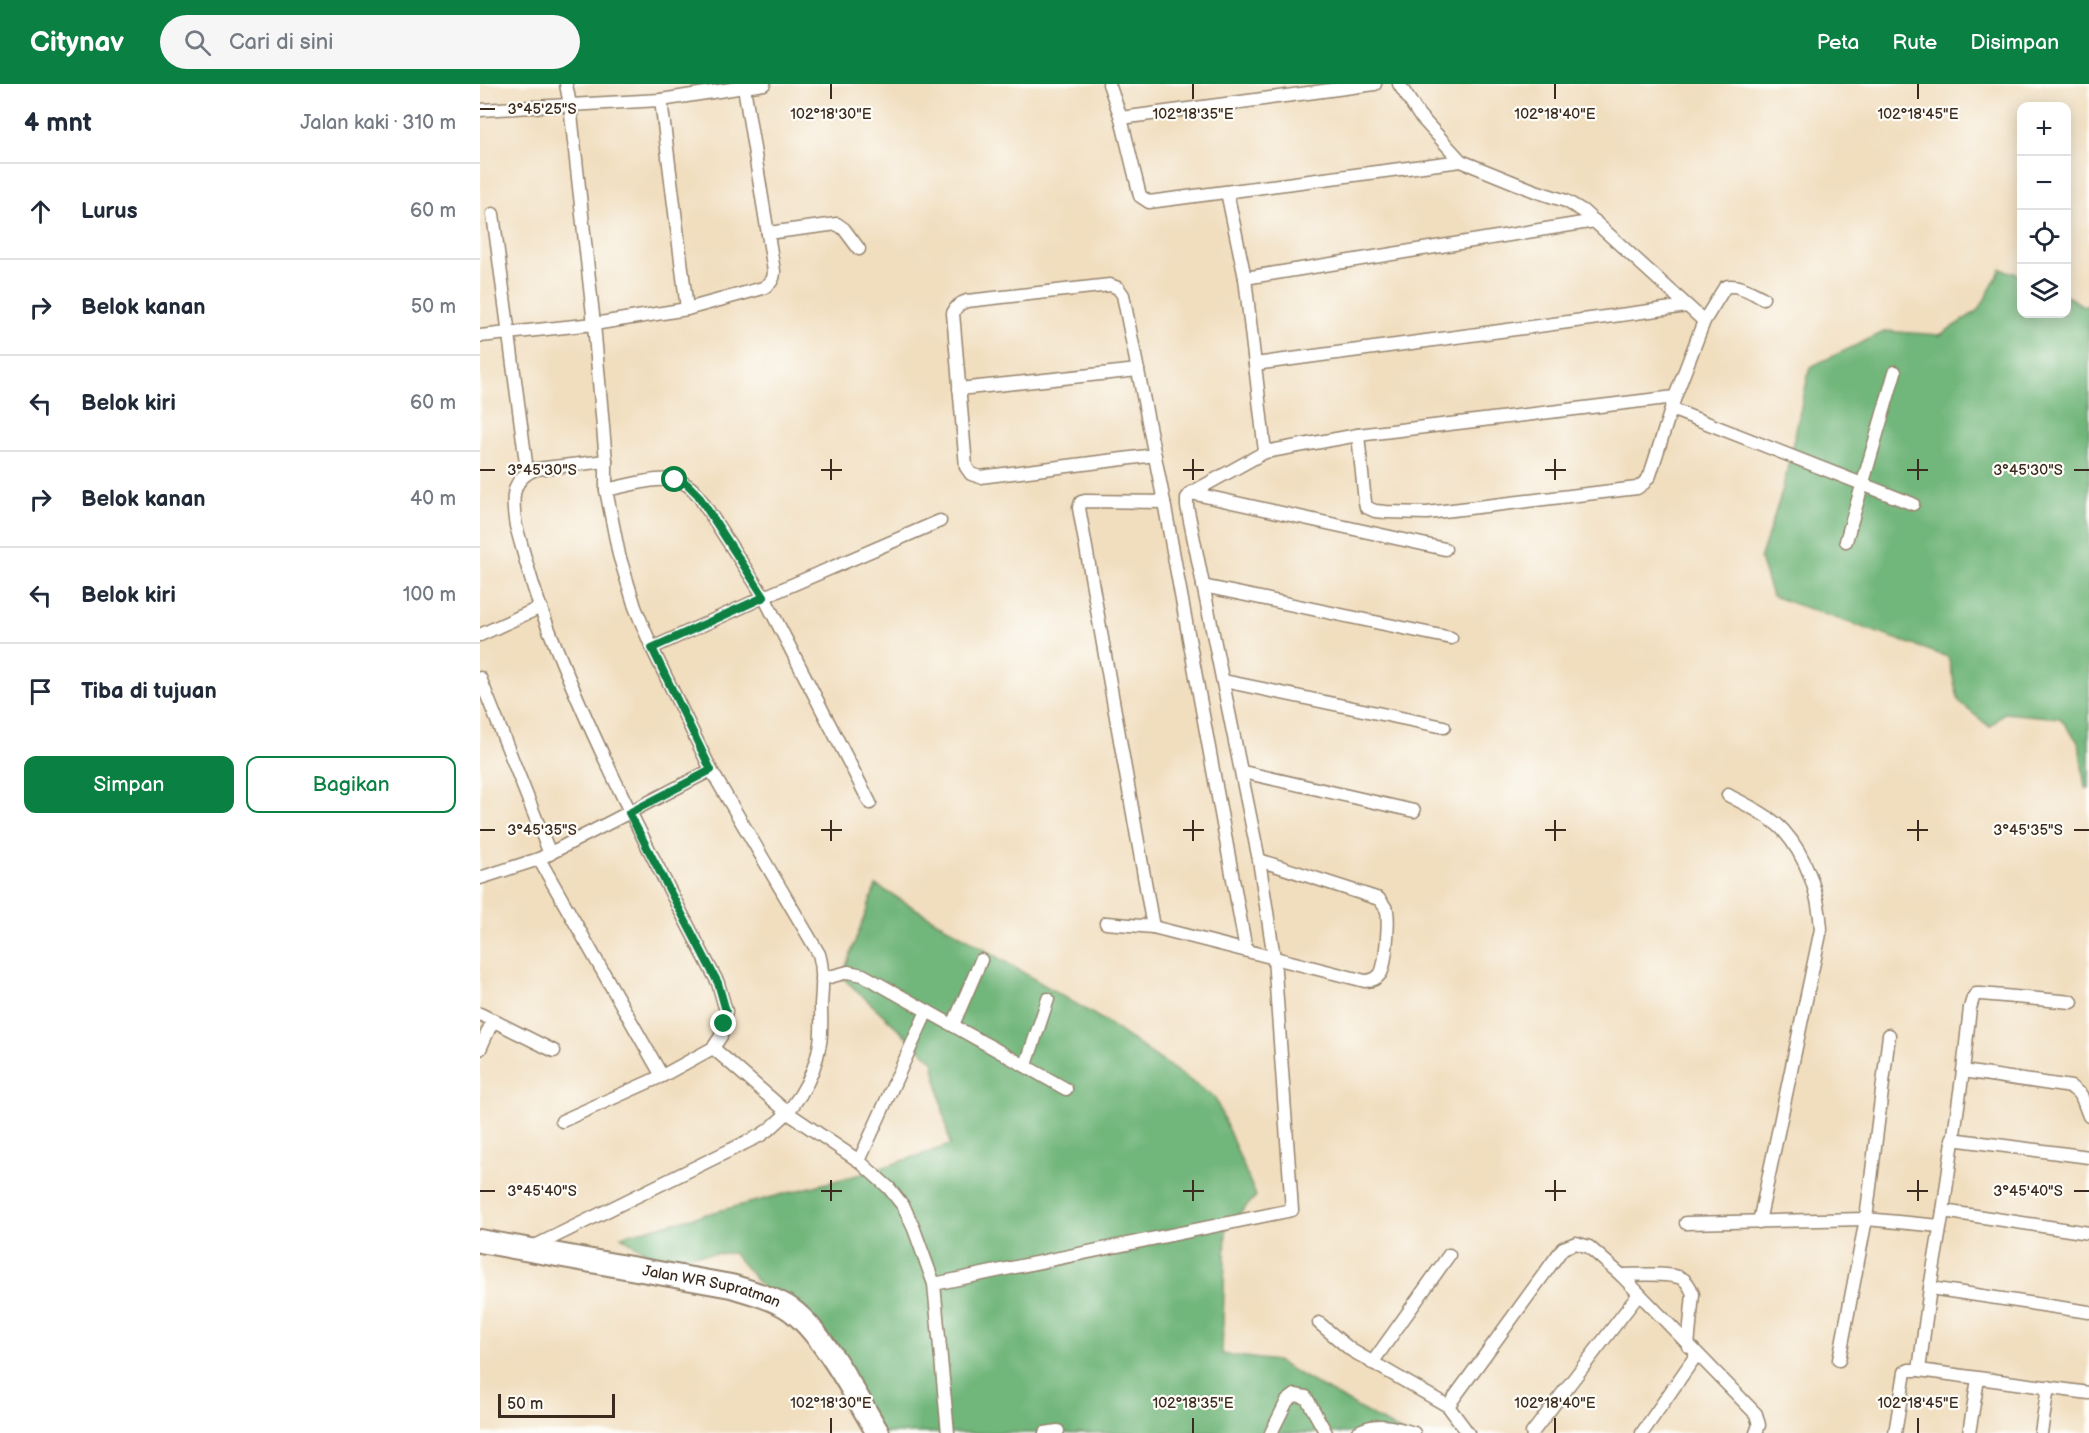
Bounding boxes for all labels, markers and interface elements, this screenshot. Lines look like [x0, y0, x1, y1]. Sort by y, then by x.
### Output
search box [160, 15, 580, 69]
text: Citynav [30, 26, 124, 59]
icon: search [181, 26, 214, 59]
text: Cari di sini [229, 29, 333, 56]
text: Peta [1817, 30, 1859, 55]
text: Rute [1892, 30, 1937, 55]
text: Disimpan [1970, 30, 2059, 55]
text: 3°45'25"S [507, 100, 577, 119]
map controls [2017, 102, 2071, 318]
button: + [2017, 102, 2071, 156]
text: 102°18'30"E [790, 105, 872, 124]
text: 102°18'35"E [1152, 105, 1234, 124]
text: 102°18'40"E [1514, 105, 1596, 124]
text: 102°18'45"E [1877, 105, 1959, 124]
text: 4 mnt [24, 108, 92, 139]
text: Jalan kaki · 310 m [300, 111, 456, 135]
button: − [2017, 156, 2071, 210]
icon: ahead [24, 195, 57, 228]
text: Lurus [81, 198, 137, 225]
text: 60 m [410, 199, 456, 223]
button: locate [2017, 210, 2071, 264]
button: layers [2017, 264, 2071, 318]
icon: right [24, 291, 57, 324]
text: Belok kanan [81, 294, 206, 321]
text: 50 m [411, 295, 456, 319]
icon: left [24, 387, 57, 420]
text: Belok kiri [81, 390, 176, 417]
text: 60 m [410, 391, 456, 415]
text: 3°45'30"S [507, 461, 577, 480]
text: 3°45'30"S [1993, 461, 2063, 480]
route start [661, 466, 687, 492]
icon: right [24, 483, 57, 516]
text: Belok kanan [81, 486, 206, 513]
text: 40 m [410, 487, 456, 511]
icon: left [24, 579, 57, 612]
text: Belok kiri [81, 582, 176, 609]
text: 100 m [403, 583, 456, 607]
icon: arrive [24, 675, 57, 708]
text: Tiba di tujuan [81, 678, 217, 705]
button: Simpan [24, 756, 234, 813]
button: Bagikan [246, 756, 456, 813]
text: 3°45'35"S [507, 821, 577, 840]
text: 3°45'35"S [1993, 821, 2063, 840]
route end [710, 1010, 736, 1036]
text: 3°45'40"S [507, 1182, 577, 1201]
text: 3°45'40"S [1993, 1182, 2063, 1201]
street label: Jalan WR Supratman [641, 1261, 784, 1312]
scale bar [498, 1391, 615, 1418]
text: 102°18'30"E [790, 1394, 872, 1413]
text: 102°18'35"E [1152, 1394, 1234, 1413]
text: 102°18'40"E [1514, 1394, 1596, 1413]
text: 102°18'45"E [1877, 1394, 1959, 1413]
text: 50 m [507, 1395, 543, 1414]

